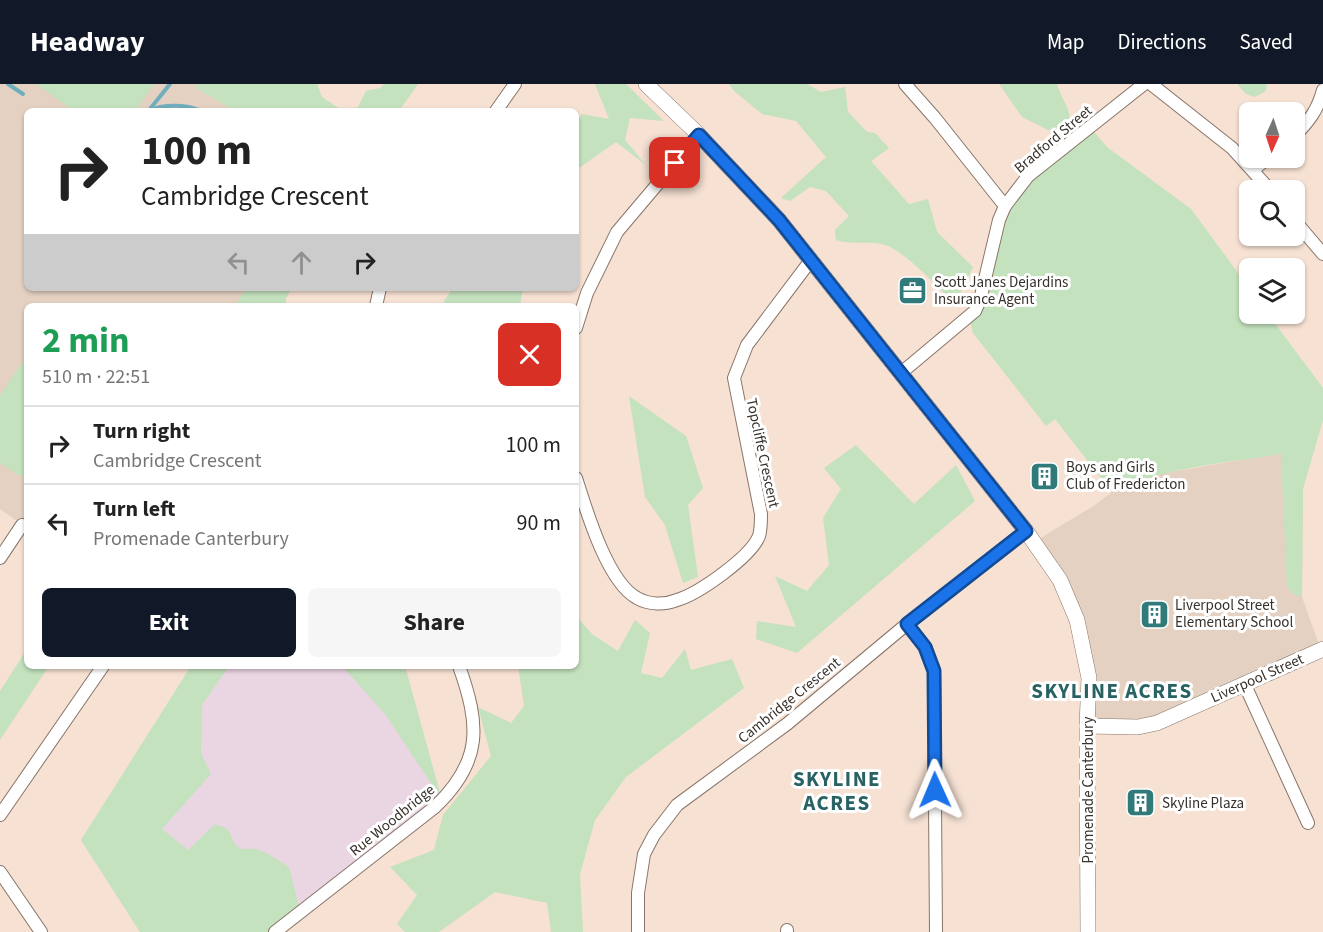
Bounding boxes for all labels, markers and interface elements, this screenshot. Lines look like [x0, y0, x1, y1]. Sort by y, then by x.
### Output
text: Headway [30, 22, 145, 62]
text: Map [1047, 27, 1085, 57]
text: Directions [1118, 27, 1206, 57]
text: Saved [1239, 27, 1293, 57]
street label: Bradford Street [1010, 101, 1097, 178]
north arrow [1239, 102, 1305, 168]
map controls [1239, 102, 1305, 324]
text: 100 m [141, 121, 252, 181]
icon: right [42, 132, 120, 210]
pin [649, 137, 700, 188]
icon: arrive [658, 146, 691, 179]
text: Cambridge Crescent [141, 177, 369, 216]
button: search [1239, 180, 1305, 246]
icon: left [222, 246, 255, 279]
icon: ahead [285, 246, 318, 279]
icon: right [348, 246, 381, 279]
button: layers [1239, 258, 1305, 324]
place label: Scott Janes Dejardins Insurance Agent [934, 272, 1068, 310]
office icon: Scott Janes Dejardins Insurance Agent [897, 275, 929, 307]
text: 2 min [42, 315, 130, 366]
button: close [498, 323, 561, 386]
text: 510 m · 22:51 [42, 363, 150, 391]
street label: Topcliffe Crescent [741, 396, 784, 510]
text: Turn right [93, 415, 190, 447]
icon: right [42, 429, 75, 462]
text: 100 m [506, 429, 561, 461]
text: Cambridge Crescent [93, 447, 262, 475]
place label: Boys and Girls Club of Fredericton [1066, 457, 1185, 495]
building icon: Boys and Girls Club of Fredericton [1029, 460, 1061, 492]
text: Turn left [93, 493, 175, 525]
icon: left [42, 507, 75, 540]
text: 90 m [516, 507, 561, 539]
text: Promenade Canterbury [93, 525, 289, 553]
button: Exit [42, 588, 296, 657]
button: Share [308, 588, 561, 657]
place label: Liverpool Street Elementary School [1175, 595, 1293, 633]
building icon: Liverpool Street Elementary School [1138, 598, 1170, 630]
street label: Liverpool Street [1207, 649, 1307, 708]
street label: Cambridge Crescent [734, 652, 845, 748]
district label: SKYLINE ACRES [1031, 676, 1193, 706]
street label: Promenade Canterbury [1078, 717, 1099, 863]
position arrow [903, 758, 967, 822]
district label: SKYLINE ACRES [793, 764, 881, 818]
street label: Rue Woodbridge [345, 780, 439, 861]
building icon: Skyline Plaza [1125, 787, 1157, 819]
place label: Skyline Plaza [1162, 793, 1244, 814]

